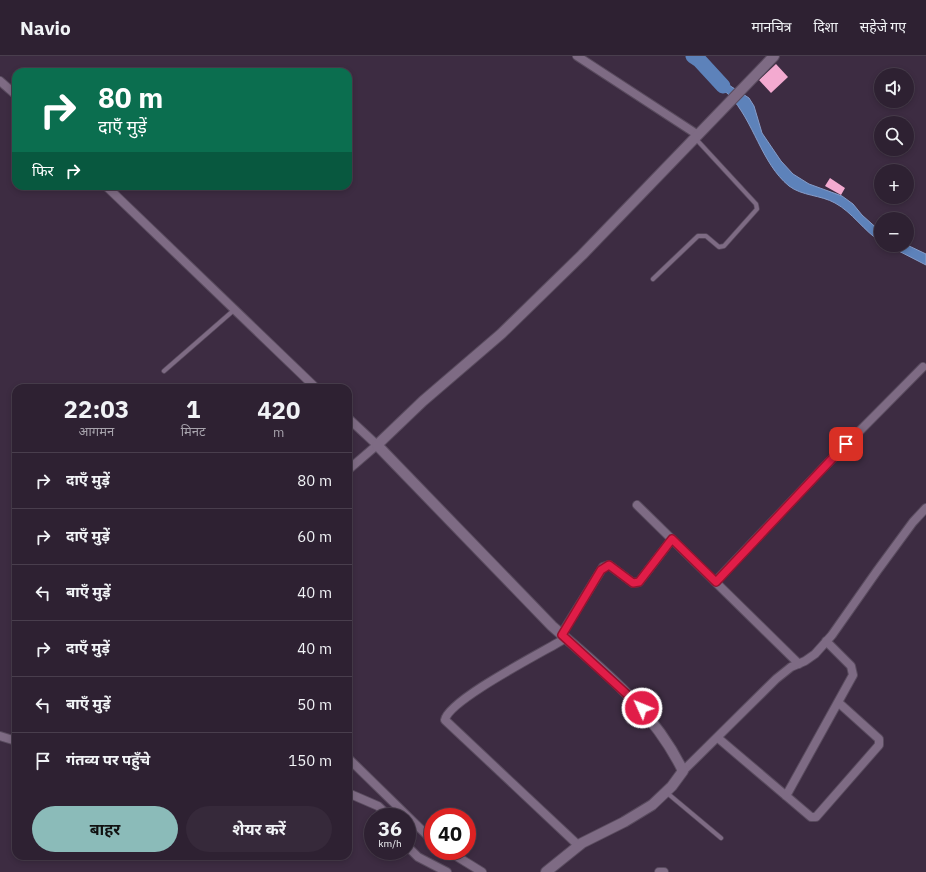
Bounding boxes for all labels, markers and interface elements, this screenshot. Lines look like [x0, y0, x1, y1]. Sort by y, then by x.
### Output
text: Navio [20, 16, 71, 40]
text: मानचित्र [752, 18, 792, 36]
text: दिशा [814, 18, 838, 36]
text: सहेजे गए [860, 18, 906, 36]
map controls [874, 68, 914, 252]
button: sound [874, 68, 914, 108]
text: 80 m [98, 79, 163, 116]
icon: right [32, 84, 84, 136]
text: दाएँ मुड़ें [98, 115, 147, 138]
button: search [874, 116, 914, 156]
icon: right [62, 160, 84, 182]
text: फिर [32, 161, 54, 180]
button: + [874, 164, 914, 204]
button: − [874, 212, 914, 252]
text: 22:03 [64, 393, 129, 425]
text: 1 [186, 393, 200, 425]
text: 420 [257, 394, 300, 426]
text: आगमन [79, 423, 114, 440]
text: मिनट [181, 423, 206, 440]
text: m [273, 424, 284, 441]
pin [829, 427, 863, 461]
icon: arrive [835, 433, 857, 455]
icon: right [32, 470, 54, 492]
text: दाएँ मुड़ें [66, 470, 110, 489]
text: 80 m [297, 471, 332, 490]
icon: right [32, 526, 54, 548]
text: दाएँ मुड़ें [66, 526, 110, 545]
text: 60 m [297, 527, 332, 546]
icon: left [32, 582, 54, 604]
text: बाएँ मुड़ें [66, 582, 111, 601]
text: 40 m [297, 583, 332, 602]
icon: right [32, 638, 54, 660]
text: दाएँ मुड़ें [66, 638, 110, 657]
text: 40 m [297, 639, 332, 658]
position arrow [621, 687, 663, 729]
icon: left [32, 694, 54, 716]
text: बाएँ मुड़ें [66, 694, 111, 713]
text: 50 m [297, 695, 332, 714]
icon: arrive [32, 750, 54, 772]
text: गंतव्य पर पहुँचे [66, 750, 150, 769]
text: 150 m [288, 751, 332, 770]
button: बाहर [32, 806, 178, 852]
button: शेयर करें [186, 806, 332, 852]
speed limit sign: 40 [424, 808, 476, 860]
text: 36 [378, 815, 402, 842]
text: km/h [378, 837, 402, 850]

